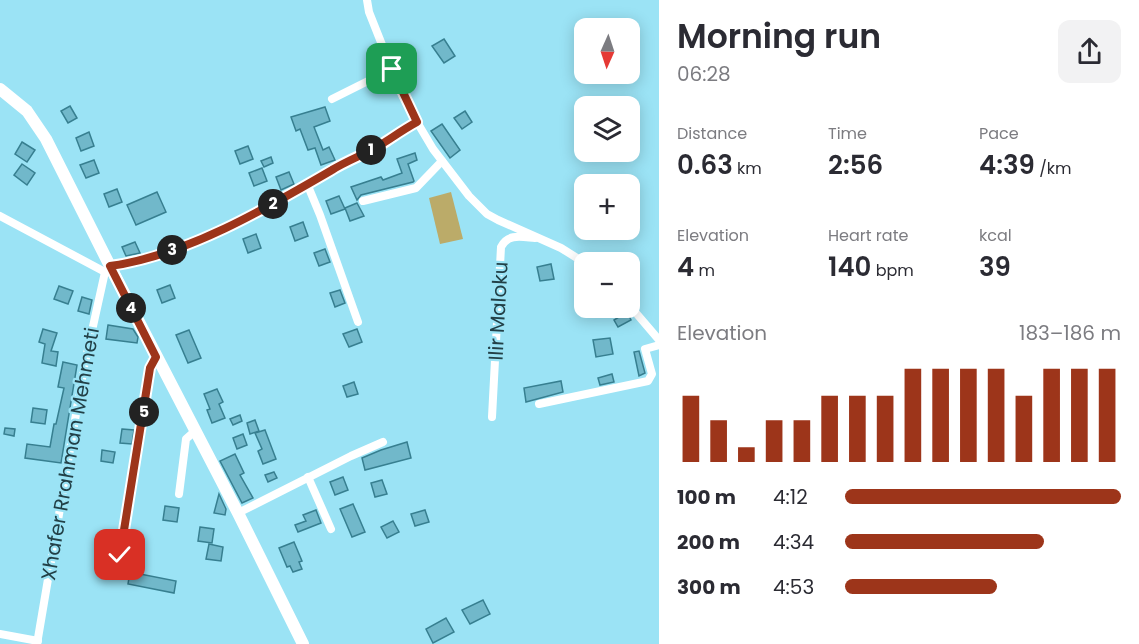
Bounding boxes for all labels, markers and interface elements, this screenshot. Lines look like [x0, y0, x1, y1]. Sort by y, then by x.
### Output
text: Morning run [677, 13, 881, 60]
north arrow [574, 18, 640, 84]
map controls [574, 18, 640, 318]
button: share [1058, 20, 1121, 83]
pin [366, 43, 417, 94]
icon: arrive [375, 52, 408, 85]
text: 06:28 [677, 60, 731, 88]
button: layers [574, 96, 640, 162]
text: Distance [677, 122, 747, 145]
text: Time [828, 122, 867, 145]
text: Pace [979, 122, 1019, 145]
pin: 1 [356, 135, 386, 165]
text: 1 [368, 138, 374, 161]
text: 0.63 [677, 147, 733, 183]
text: 2:56 [828, 147, 883, 183]
text: 4:39 [979, 147, 1035, 183]
text: km [733, 157, 762, 180]
text: /km [1035, 157, 1071, 180]
button: + [574, 174, 640, 240]
pin: 2 [258, 189, 288, 219]
text: 2 [268, 192, 278, 215]
text: Elevation [677, 224, 749, 247]
text: Heart rate [828, 224, 908, 247]
text: kcal [979, 224, 1012, 247]
pin: 3 [157, 235, 187, 265]
text: 3 [167, 238, 177, 261]
text: 4 [677, 249, 694, 285]
text: 140 [828, 249, 871, 285]
text: 39 [979, 249, 1011, 285]
button: − [574, 252, 640, 318]
text: m [694, 259, 715, 282]
text: bpm [871, 259, 914, 282]
street label: Ilir Maloku [481, 261, 515, 361]
pin: 4 [116, 293, 146, 323]
text: 4 [126, 296, 136, 319]
text: Elevation [677, 319, 767, 347]
text: 183–186 m [1019, 319, 1121, 347]
street label: Xhafer Rrahman Mehmeti [34, 325, 106, 583]
pin: 5 [129, 397, 159, 427]
text: 5 [139, 400, 149, 423]
text: 100 m [677, 483, 736, 511]
text: 4:12 [773, 483, 808, 511]
text: 200 m [677, 528, 740, 556]
text: 4:34 [773, 528, 814, 556]
pin [94, 529, 145, 580]
icon: check [103, 538, 136, 571]
text: 300 m [677, 573, 741, 601]
text: 4:53 [773, 573, 814, 601]

